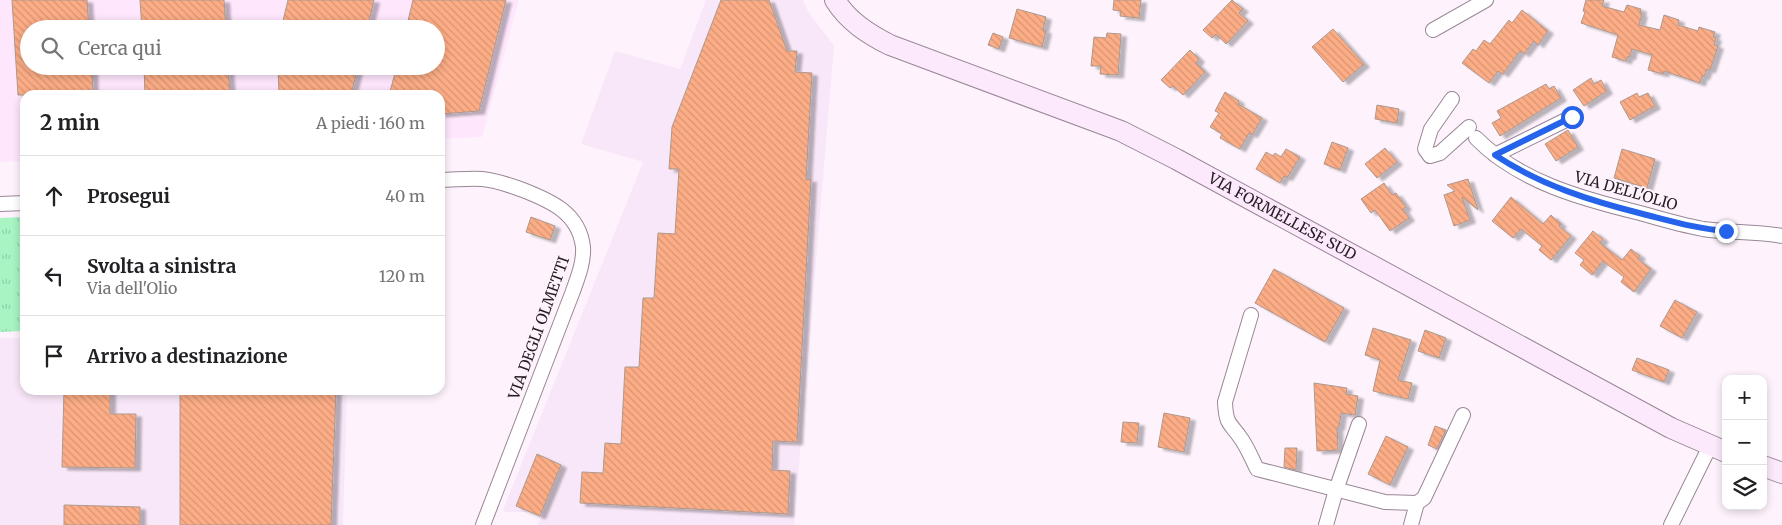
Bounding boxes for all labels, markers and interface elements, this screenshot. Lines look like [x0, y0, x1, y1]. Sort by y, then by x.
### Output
search box [20, 20, 445, 75]
icon: search [38, 34, 66, 62]
text: Cerca qui [78, 36, 162, 60]
route start [1561, 106, 1584, 129]
text: 2 min [40, 109, 100, 136]
text: A piedi · 160 m [316, 113, 425, 133]
street label: VIA DELL'OLIO [1572, 166, 1680, 214]
street label: VIA FORMELLESE SUD [1204, 168, 1360, 264]
icon: ahead [40, 182, 68, 210]
text: Prosegui [87, 184, 170, 208]
text: 40 m [385, 186, 425, 206]
route end [1715, 220, 1738, 243]
text: Svolta a sinistra [87, 254, 236, 278]
street label: VIA DEGLI OLMETTI [503, 254, 573, 403]
icon: left [40, 262, 68, 290]
text: 120 m [379, 266, 425, 286]
text: Via dell'Olio [87, 278, 177, 298]
icon: arrive [40, 342, 68, 370]
text: Arrivo a destinazione [87, 344, 287, 368]
map controls [1722, 375, 1767, 510]
button: + [1722, 375, 1767, 420]
button: − [1722, 420, 1767, 465]
button: layers [1722, 465, 1767, 510]

